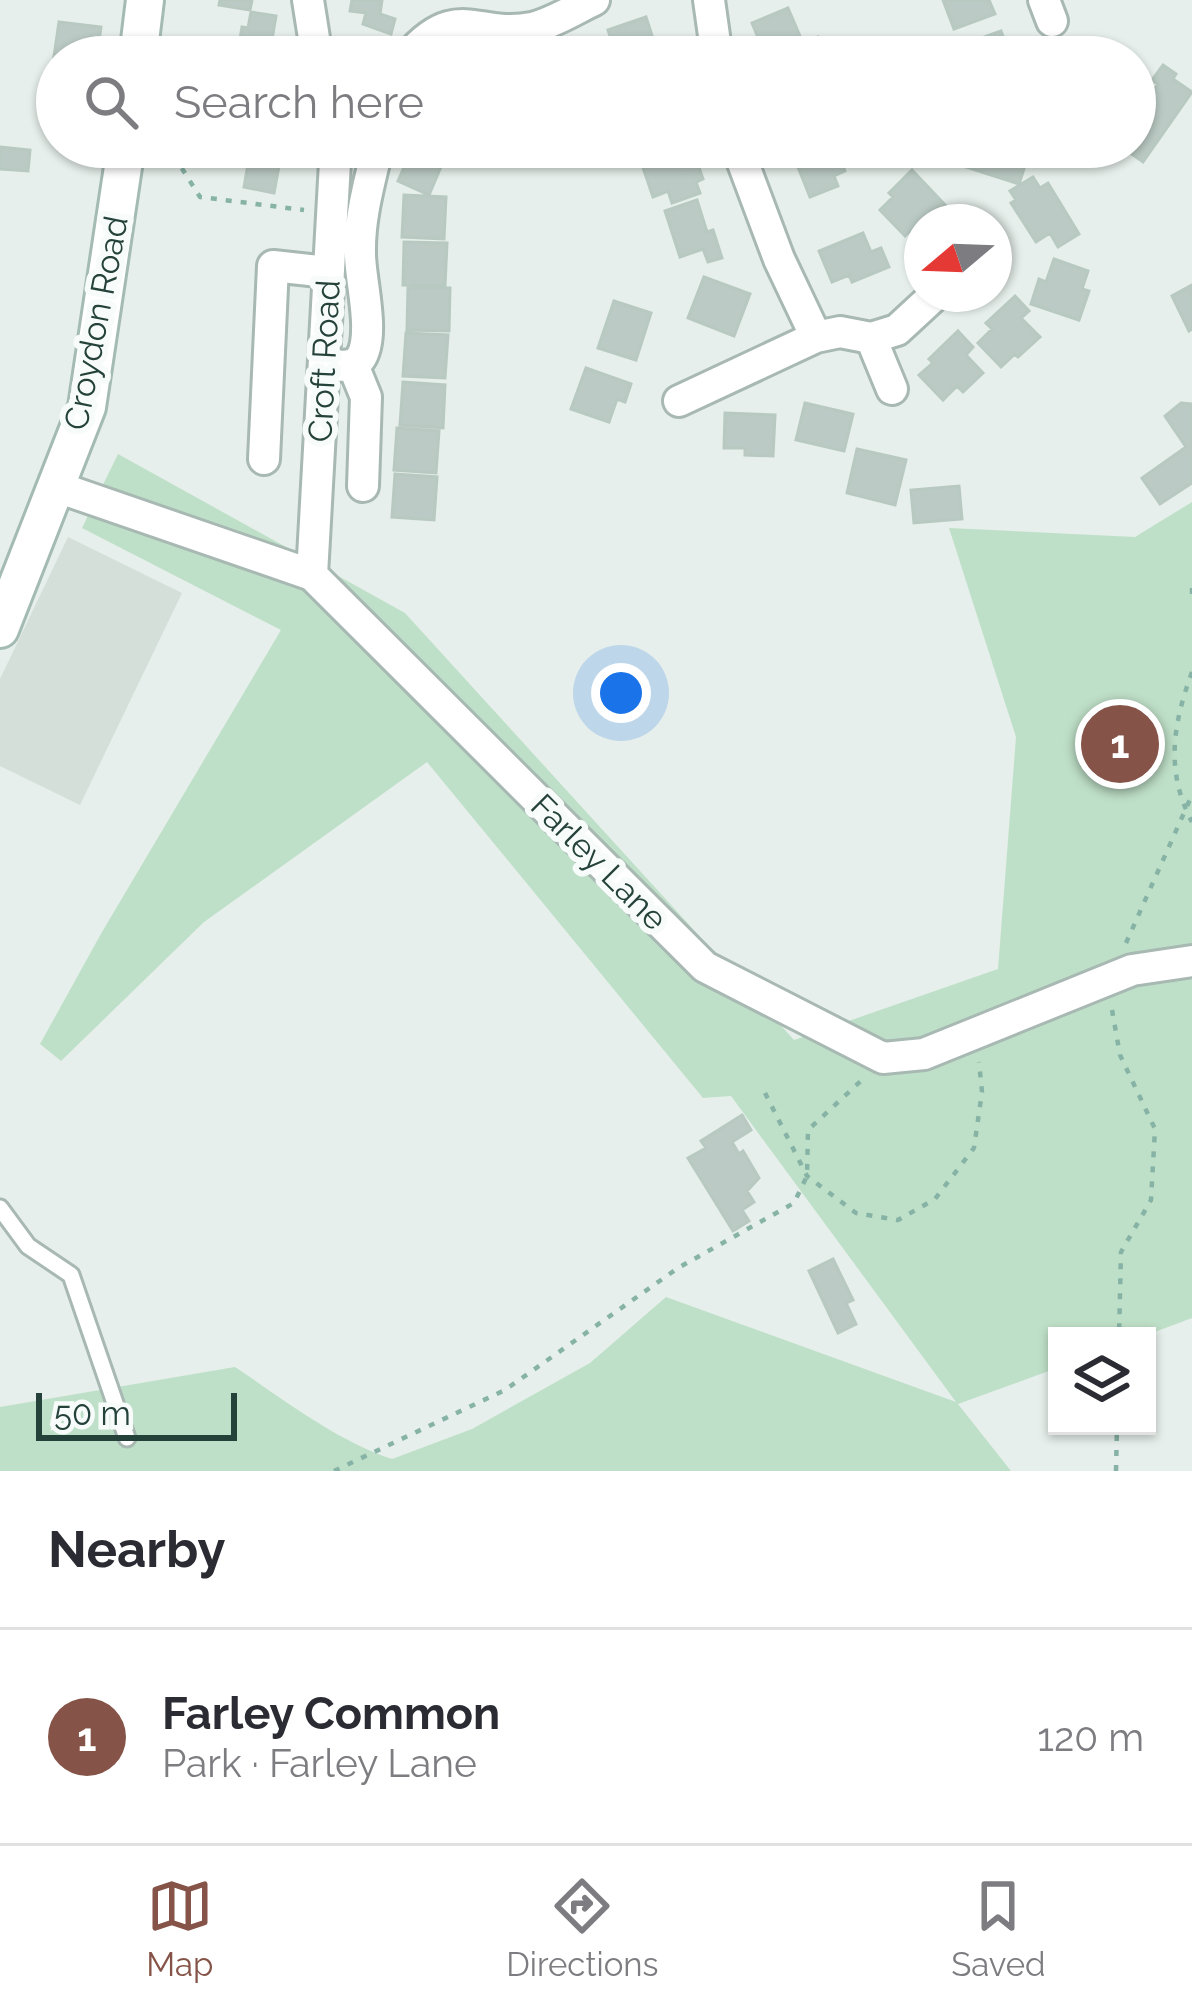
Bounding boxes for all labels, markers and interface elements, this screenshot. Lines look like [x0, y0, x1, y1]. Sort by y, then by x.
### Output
search box [36, 36, 1156, 168]
icon: search [78, 69, 144, 135]
text: Search here [174, 76, 424, 129]
north arrow [904, 204, 1012, 312]
street label: Croydon Road [56, 213, 136, 433]
street label: Croft Road [300, 279, 348, 443]
your location [591, 663, 651, 723]
pin: 1 [1081, 699, 1159, 789]
street label: Farley Lane [523, 786, 675, 938]
map controls [1048, 1327, 1156, 1435]
button: layers [1048, 1327, 1156, 1435]
scale bar [36, 1387, 237, 1440]
text: 50 m [54, 1394, 131, 1433]
text: Nearby [48, 1519, 225, 1579]
text: Farley Common [162, 1687, 500, 1740]
text: 1 [77, 1714, 97, 1760]
text: 120 m [1037, 1714, 1144, 1760]
text: Park · Farley Lane [162, 1740, 477, 1786]
tab: Map [146, 1873, 213, 1984]
tab: Directions [506, 1873, 659, 1984]
tab: Saved [951, 1873, 1046, 1984]

